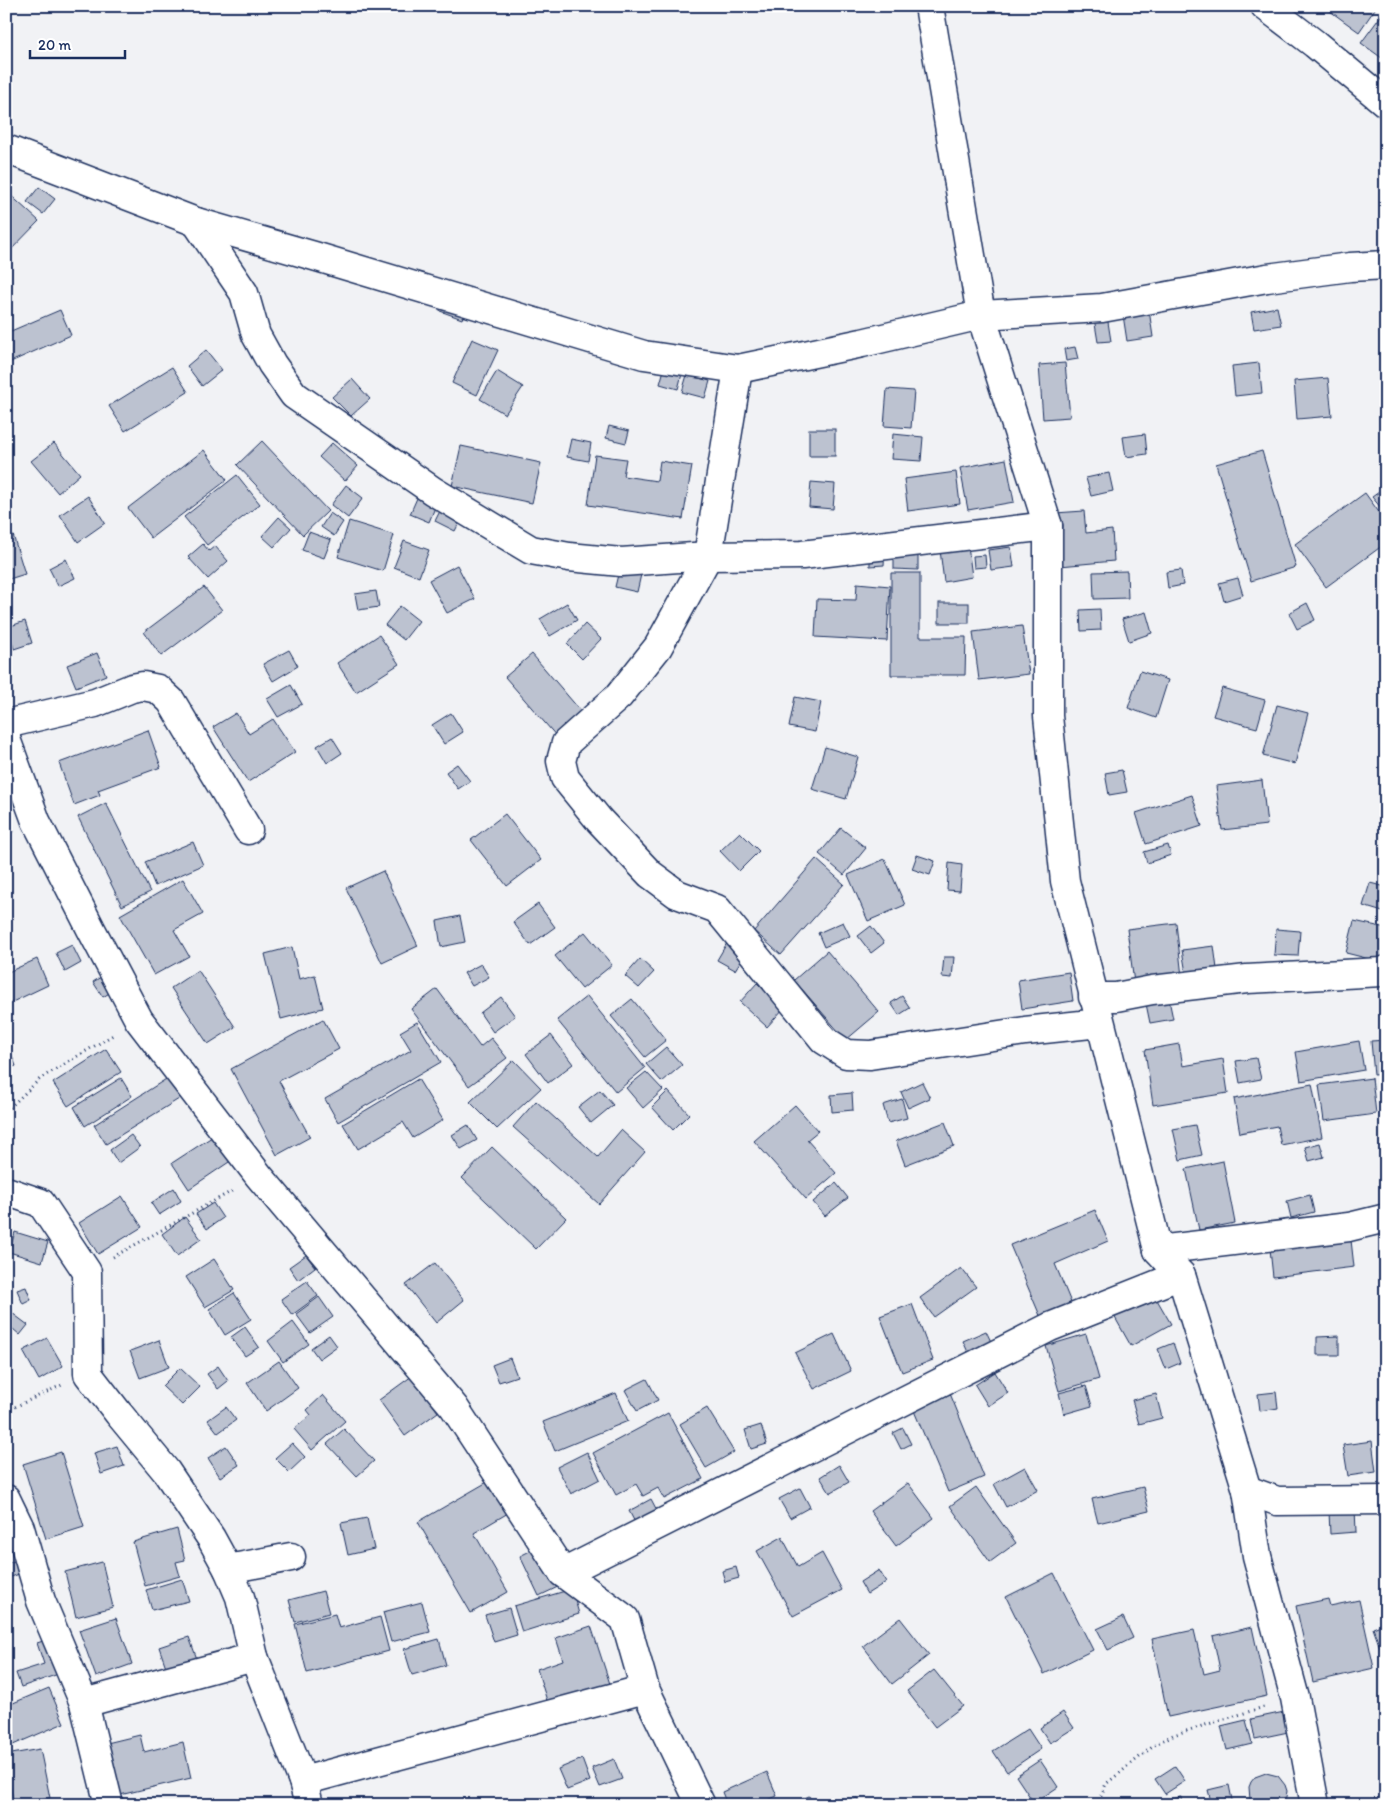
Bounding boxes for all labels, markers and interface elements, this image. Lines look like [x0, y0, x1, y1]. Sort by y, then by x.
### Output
scale bar [30, 28, 125, 60]
text: 20 m [38, 36, 72, 54]

